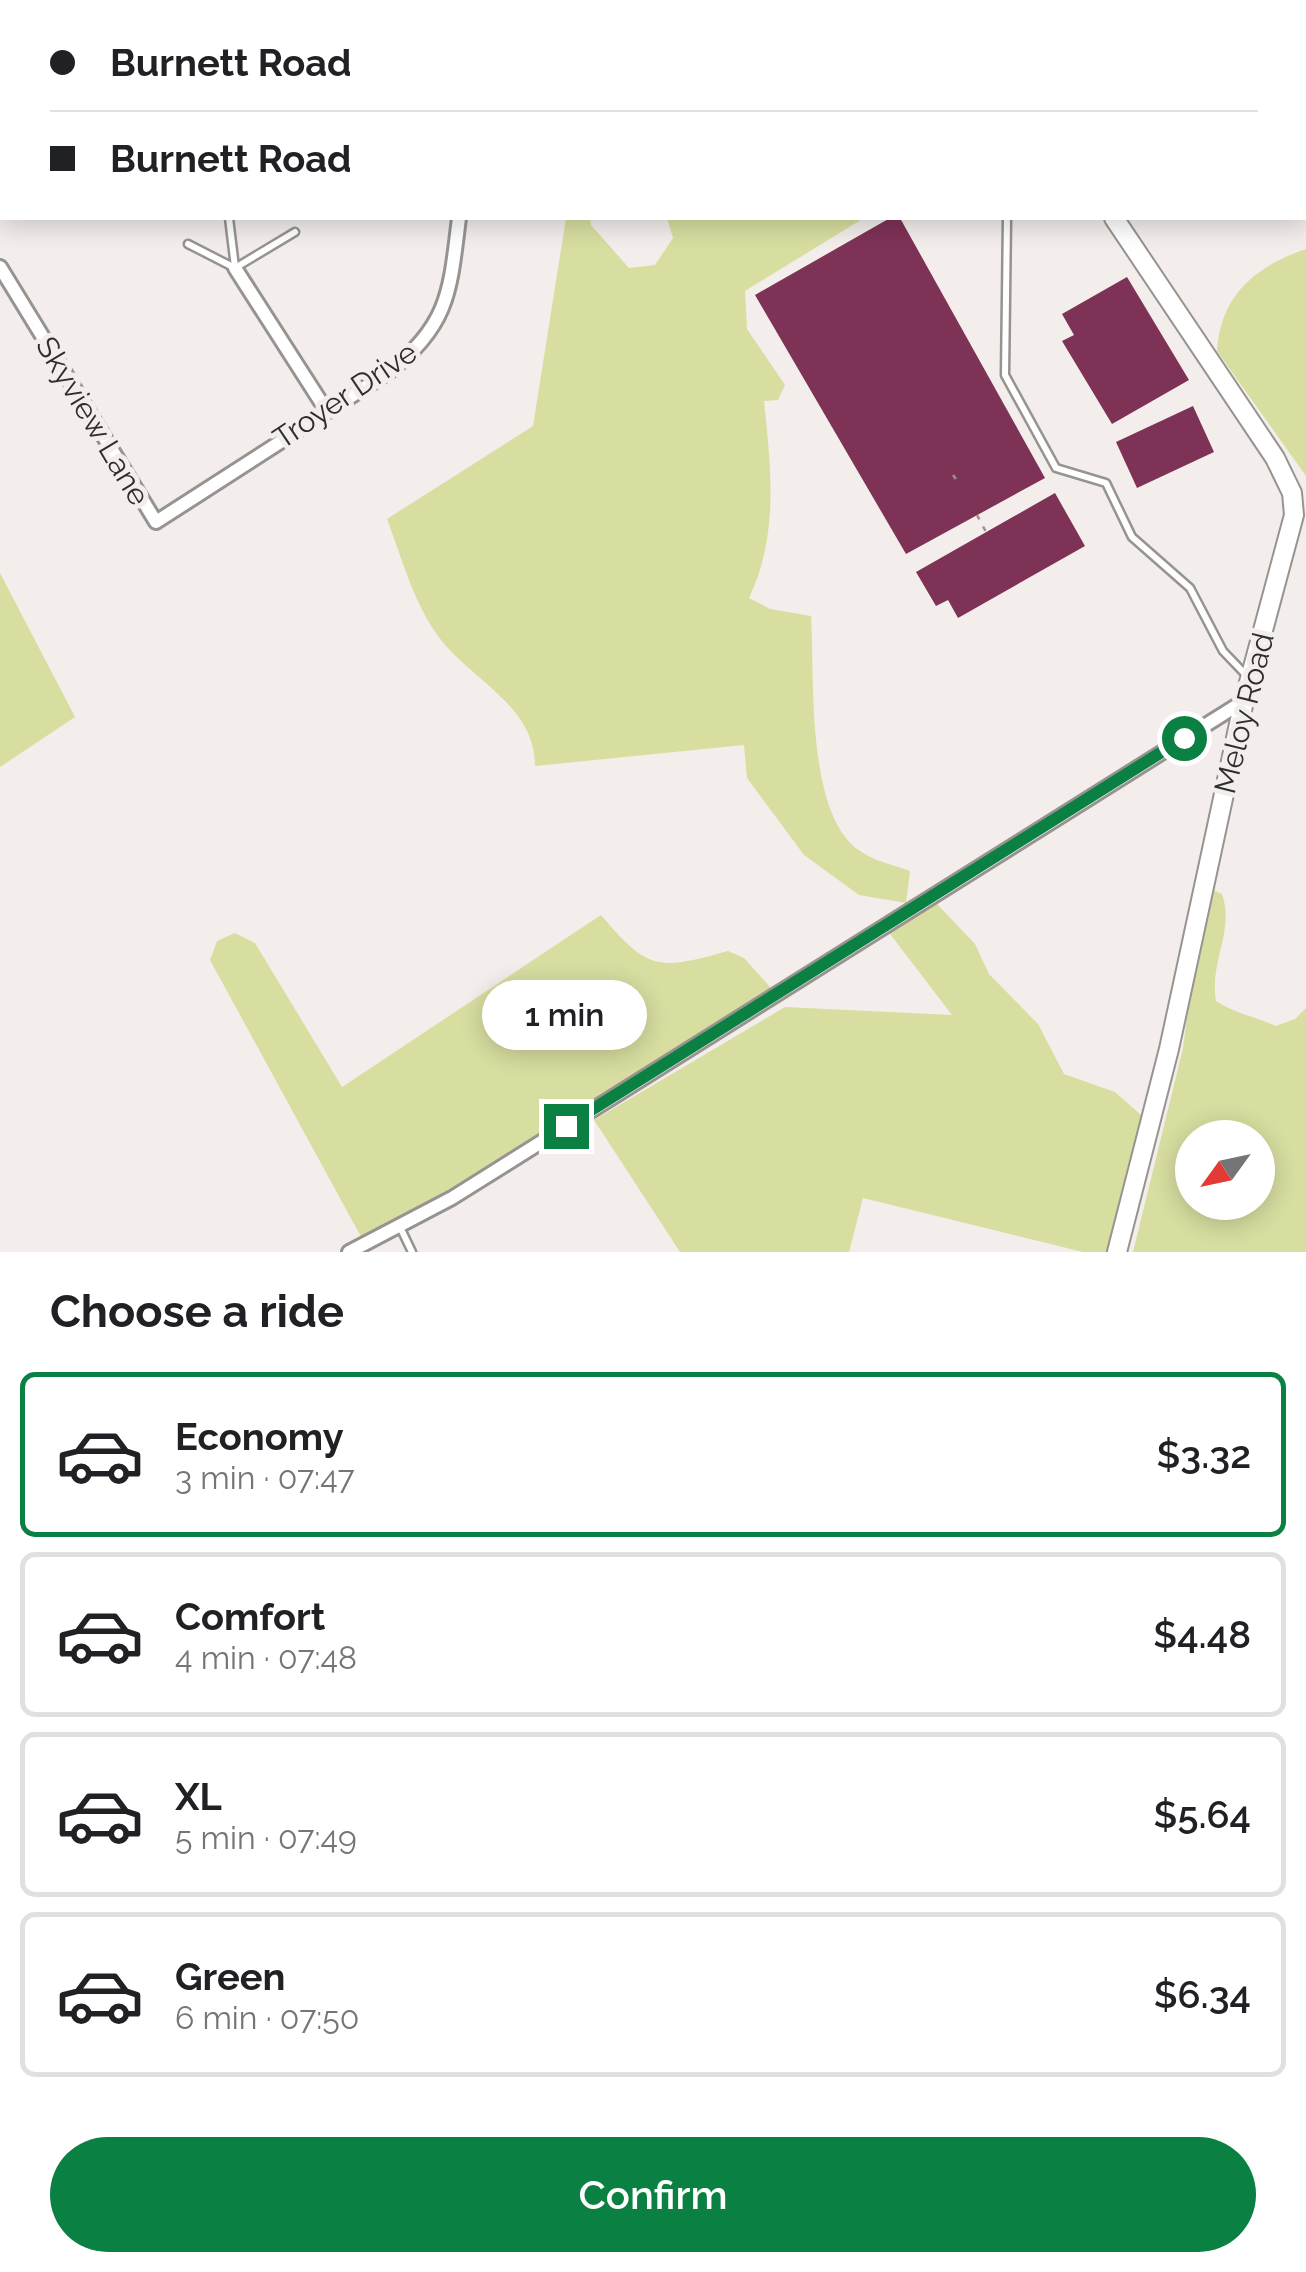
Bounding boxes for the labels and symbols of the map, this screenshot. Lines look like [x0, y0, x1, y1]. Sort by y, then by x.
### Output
street label: Skyview Lane [29, 330, 157, 512]
street label: Troyer Drive [267, 334, 423, 456]
street label: Meloy Road [1207, 629, 1281, 797]
route start [1162, 716, 1207, 761]
callout: 1 min [484, 981, 648, 1051]
route end [544, 1104, 589, 1149]
north arrow [1175, 1120, 1275, 1220]

